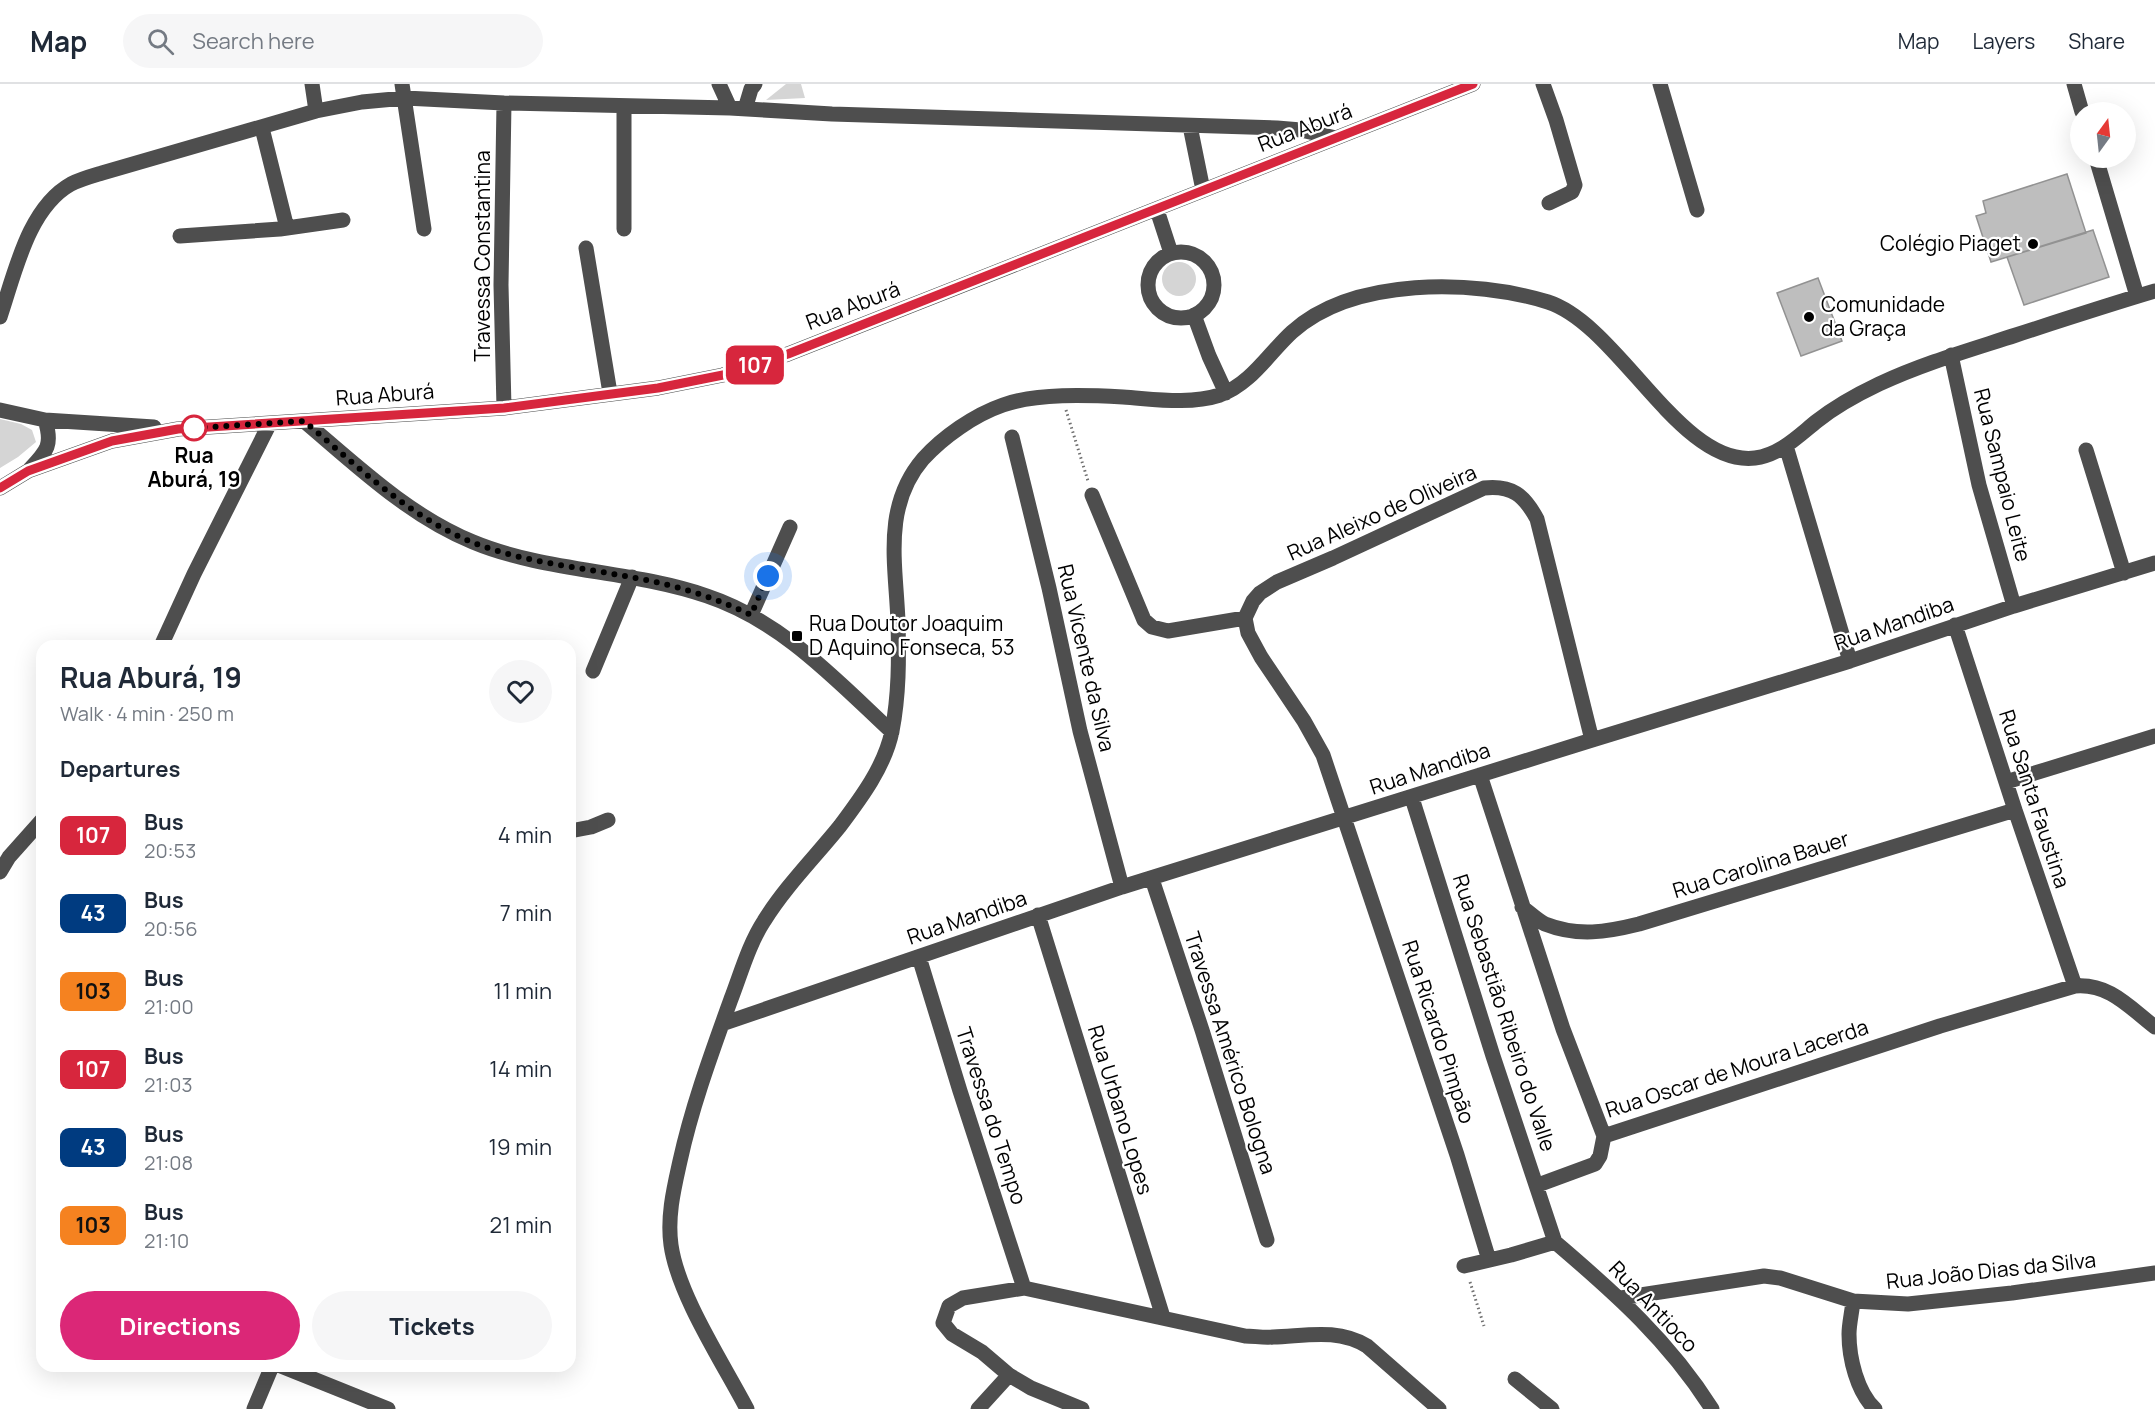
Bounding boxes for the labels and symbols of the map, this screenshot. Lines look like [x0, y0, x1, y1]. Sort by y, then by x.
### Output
street label: Rua Aburá [1254, 96, 1356, 158]
north arrow [2070, 102, 2136, 168]
street label: Travessa Constantina [468, 150, 496, 362]
place label: Colégio Piaget [1880, 229, 2021, 257]
marker: Colégio Piaget [2026, 237, 2040, 251]
street label: Rua Aburá [802, 274, 904, 336]
place label: Comunidade da Graça [1821, 290, 1945, 342]
marker: Comunidade da Graça [1802, 310, 1816, 324]
line badge: 107 [720, 346, 789, 384]
street label: Rua Aburá [335, 377, 435, 411]
street label: Rua Sampaio Leite [1968, 385, 2038, 564]
marker: Rua Aburá, 19 [181, 415, 207, 441]
place label: Rua Aburá, 19 [147, 441, 241, 493]
street label: Rua Aleixo de Oliveira [1283, 458, 1481, 566]
your location [753, 561, 783, 591]
street label: Rua Vicente da Silva [1052, 561, 1122, 754]
street label: Rua Mandiba [1830, 590, 1957, 657]
place label: Rua Doutor Joaquim D Aquino Fonseca, 53 [809, 609, 1015, 661]
marker: Rua Doutor Joaquim D Aquino Fonseca, 53 [790, 629, 804, 643]
street label: Rua Santa Faustina [1993, 706, 2077, 891]
street label: Rua Mandiba [1366, 735, 1493, 801]
street label: Rua Carolina Bauer [1669, 824, 1853, 904]
street label: Rua Sebastião Ribeiro do Valle [1447, 871, 1563, 1155]
street label: Rua Mandiba [903, 884, 1030, 951]
street label: Travessa Américo Bologna [1178, 928, 1283, 1177]
street label: Rua Ricardo Pimpão [1396, 936, 1482, 1127]
street label: Rua Oscar de Moura Lacerda [1602, 1012, 1872, 1124]
street label: Rua Urbano Lopes [1082, 1022, 1160, 1198]
street label: Travessa do Tempo [950, 1023, 1034, 1208]
street label: Rua João Dias da Silva [1885, 1245, 2097, 1295]
street label: Rua Antioco [1603, 1255, 1704, 1358]

